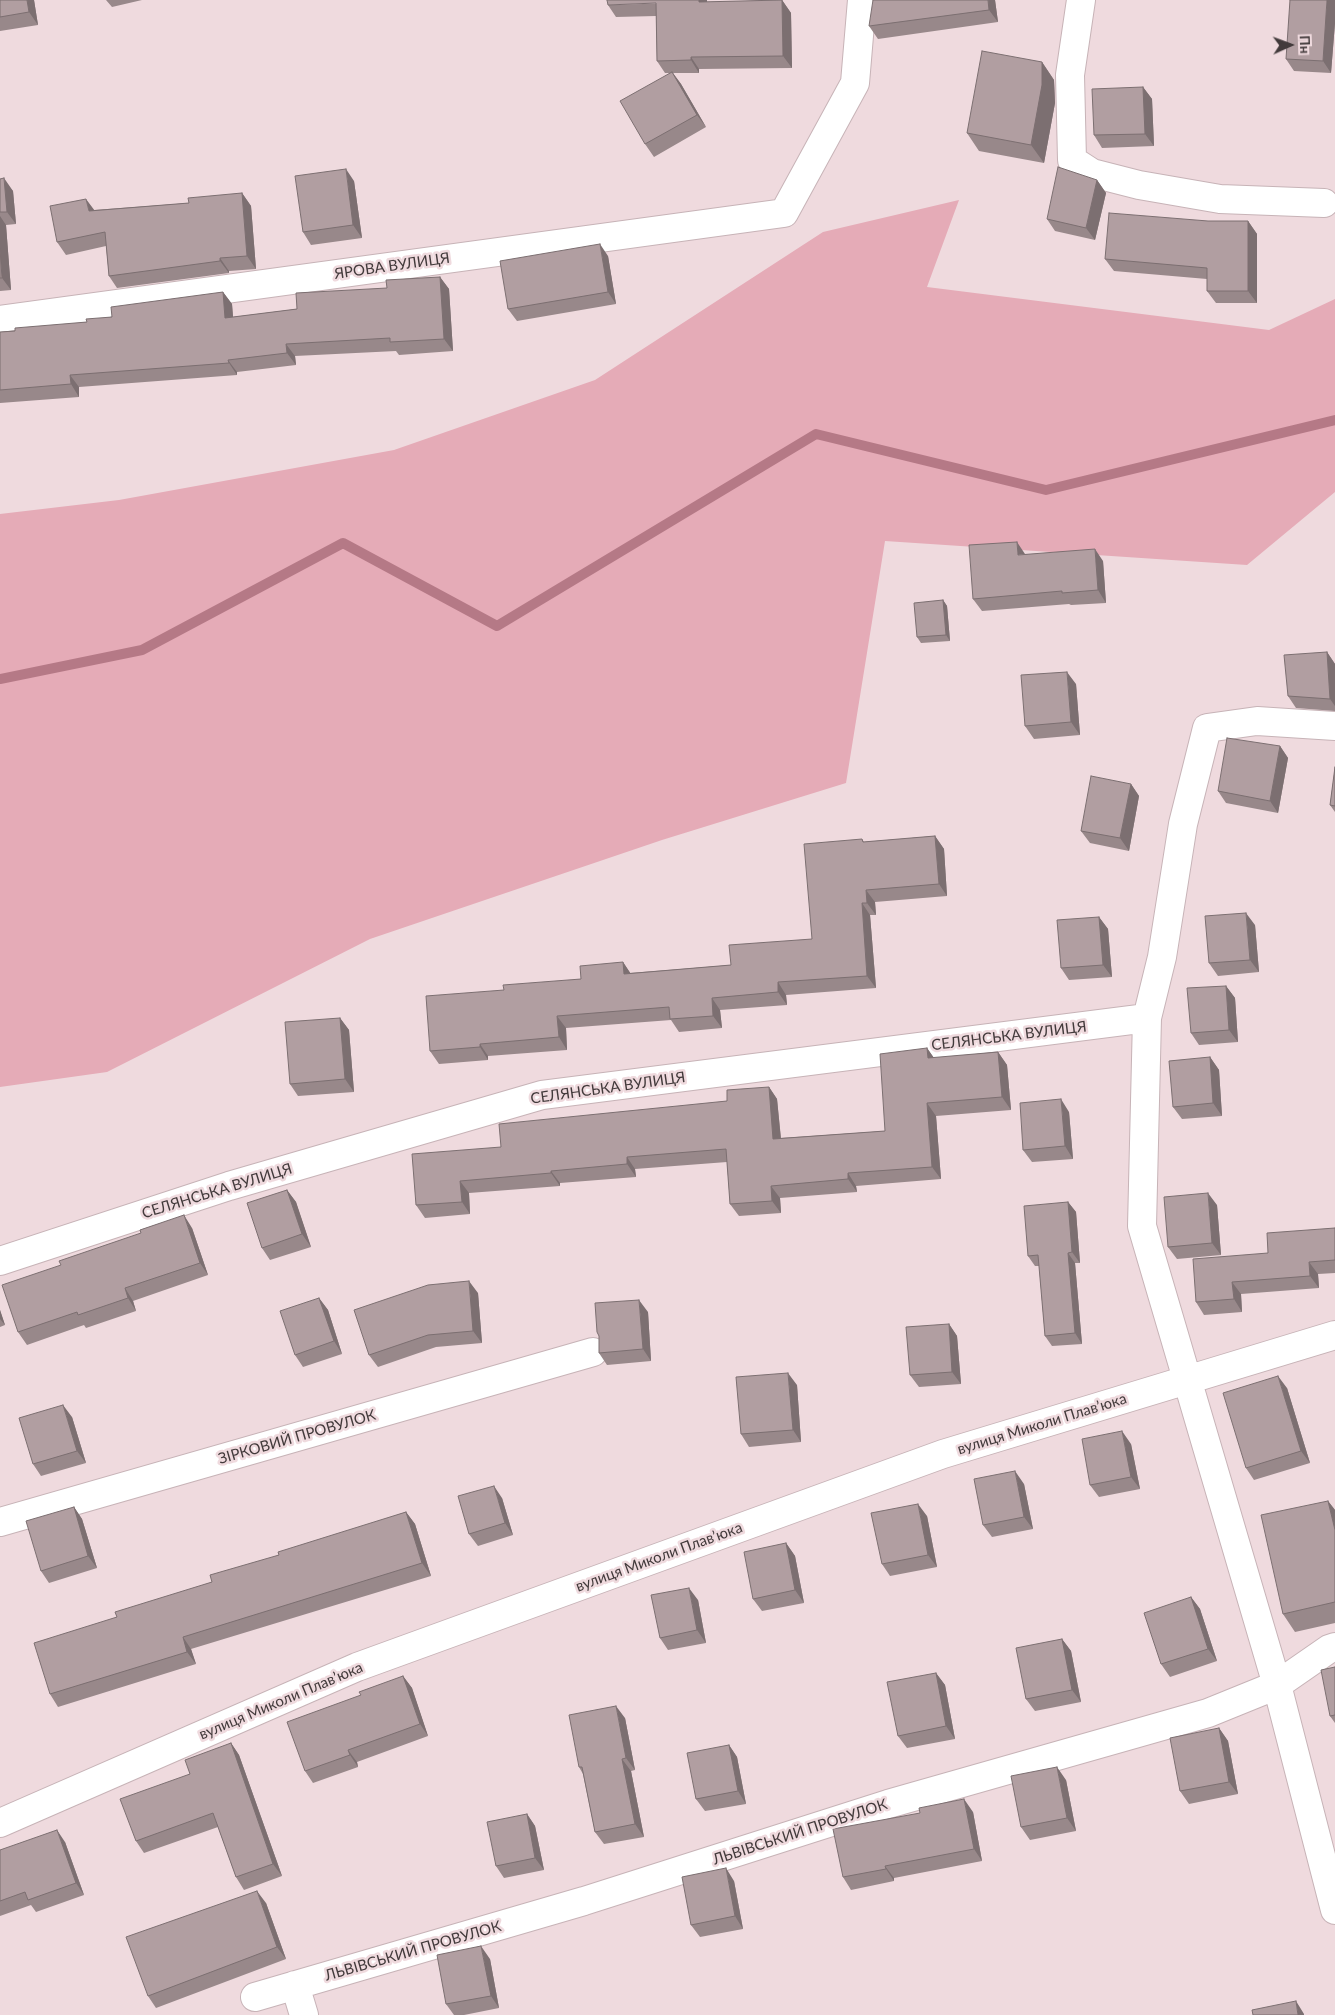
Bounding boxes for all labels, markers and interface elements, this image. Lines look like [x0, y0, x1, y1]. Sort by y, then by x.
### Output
north arrow [1265, 20, 1315, 70]
text: Пн [1297, 35, 1314, 54]
street label: ЯРОВА ВУЛИЦЯ [333, 249, 451, 283]
street label: СЕЛЯНСЬКА ВУЛИЦЯ [930, 1018, 1088, 1054]
street label: СЕЛЯНСЬКА ВУЛИЦЯ [529, 1068, 687, 1108]
street label: СЕЛЯНСЬКА ВУЛИЦЯ [140, 1160, 294, 1222]
street label: вулиця Миколи Плавʼюка [955, 1390, 1129, 1458]
street label: ЗІРКОВИЙ ПРОВУЛОК [216, 1406, 378, 1468]
street label: вулиця Миколи Плавʼюка [573, 1518, 745, 1596]
street label: вулиця Миколи Плавʼюка [196, 1658, 366, 1744]
street label: ЛЬВІВСЬКИЙ ПРОВУЛОК [710, 1795, 890, 1869]
street label: ЛЬВІВСЬКИЙ ПРОВУЛОК [323, 1917, 503, 1985]

